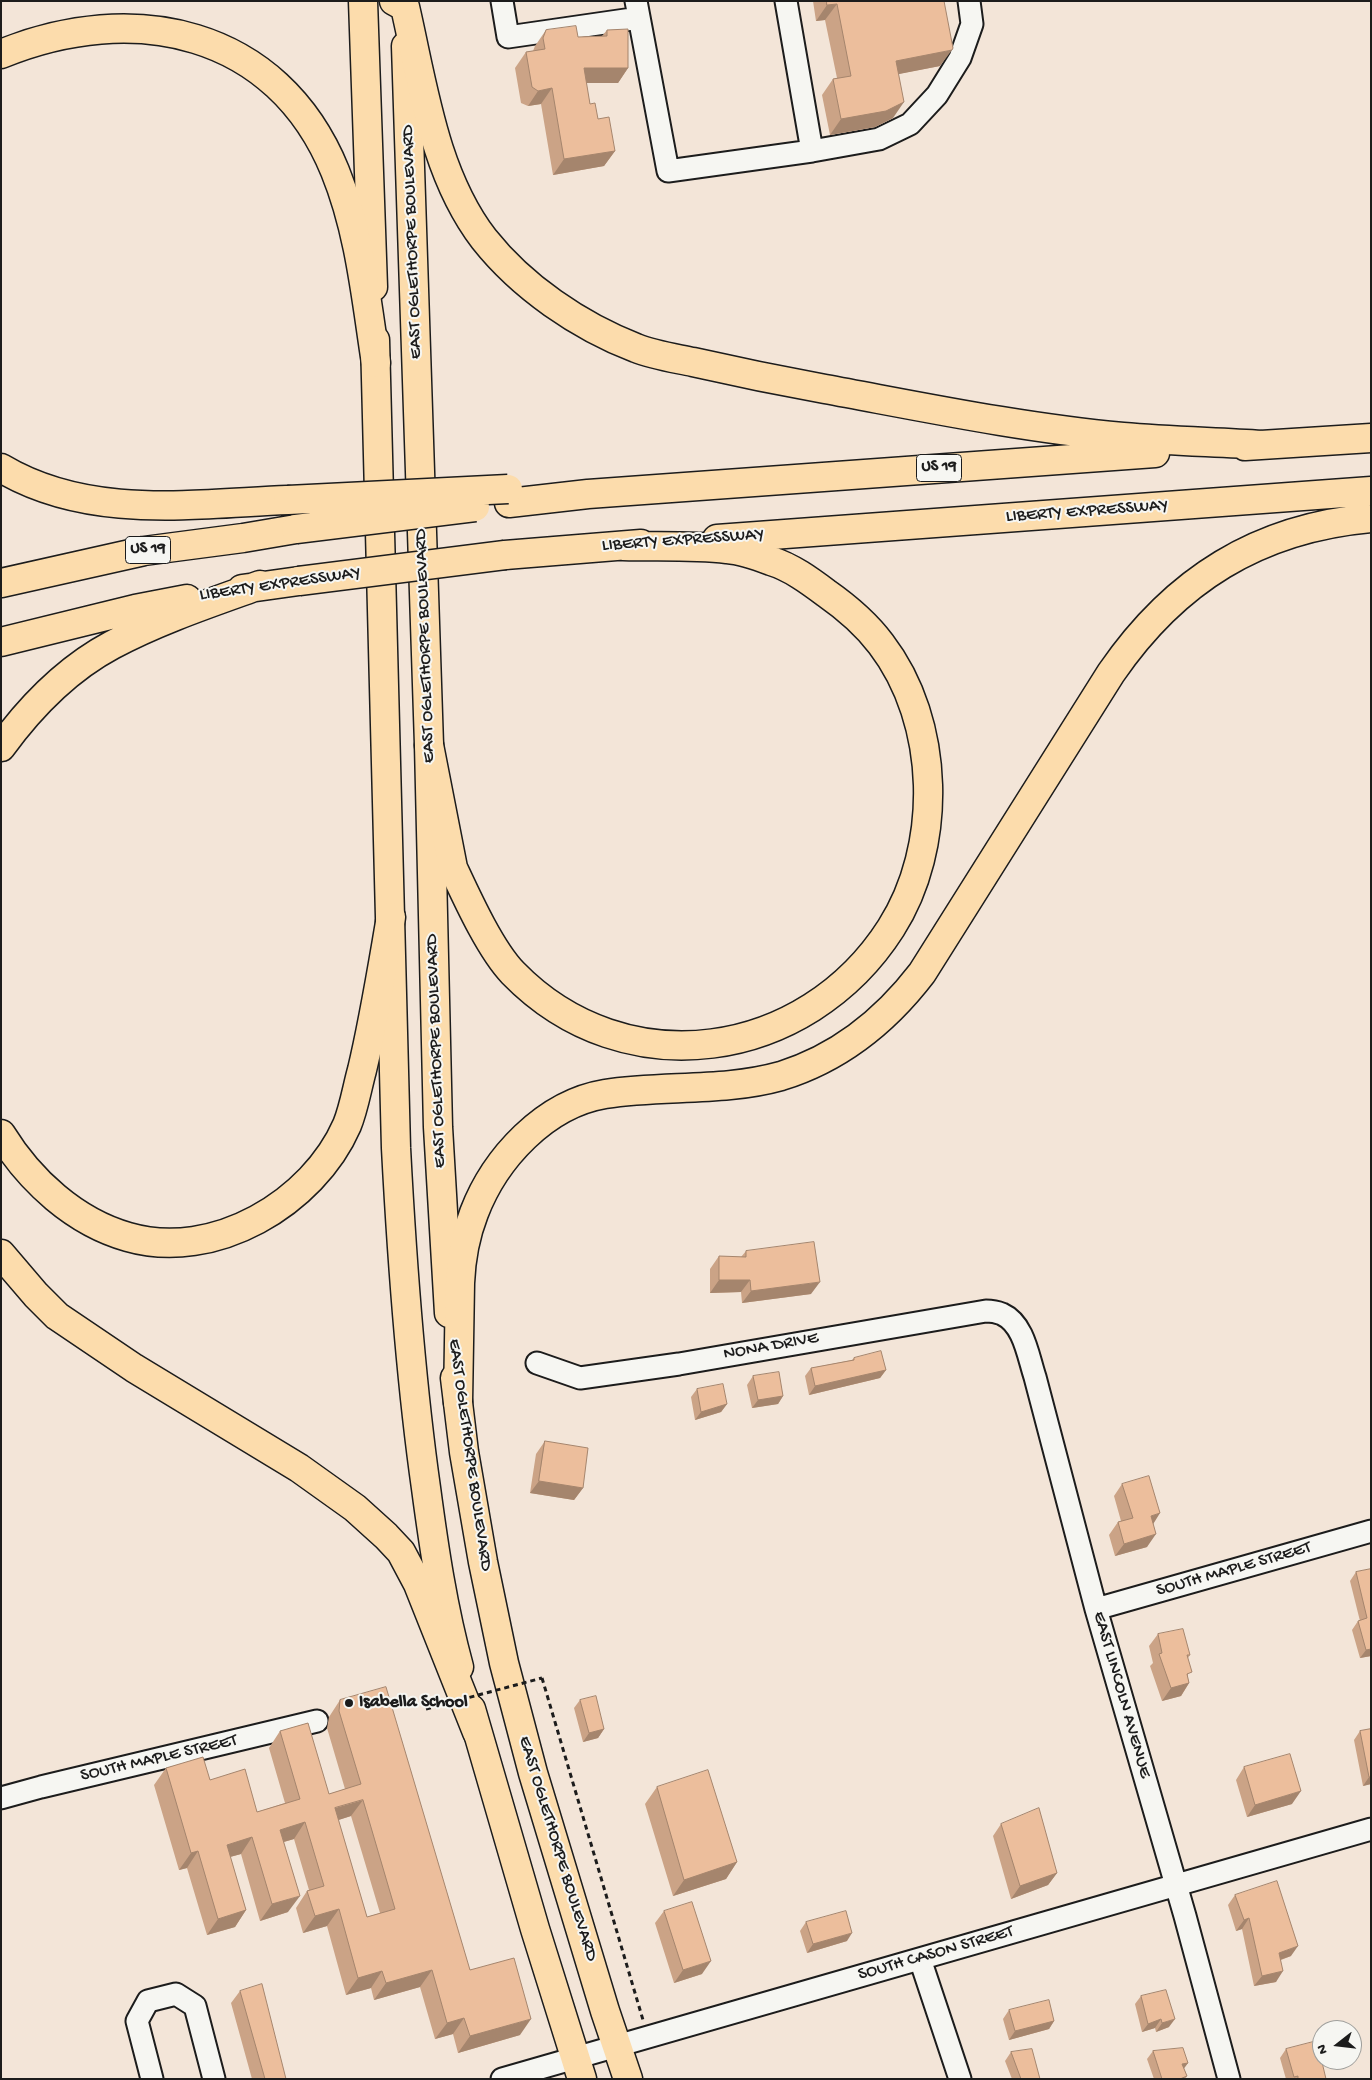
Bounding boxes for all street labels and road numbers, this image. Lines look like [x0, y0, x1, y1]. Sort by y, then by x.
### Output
street label: EAST OGLETHORPE BOULEVARD [398, 125, 428, 359]
road number: US 19 [916, 454, 962, 482]
street label: LIBERTY EXPRESSWAY [1005, 496, 1169, 528]
street label: LIBERTY EXPRESSWAY [601, 525, 765, 557]
street label: EAST OGLETHORPE BOULEVARD [411, 529, 441, 763]
road number: US 19 [126, 536, 170, 564]
street label: LIBERTY EXPRESSWAY [198, 563, 362, 607]
street label: EAST OGLETHORPE BOULEVARD [422, 934, 452, 1168]
street label: NONA DRIVE [722, 1328, 820, 1366]
street label: EAST OGLETHORPE BOULEVARD [442, 1338, 496, 1572]
street label: SOUTH MAPLE STREET [1154, 1538, 1314, 1602]
street label: EAST LINCOLN AVENUE [1087, 1609, 1155, 1781]
street label: SOUTH MAPLE STREET [79, 1730, 239, 1788]
street label: EAST OGLETHORPE BOULEVARD [512, 1734, 602, 1964]
street label: SOUTH CASON STREET [856, 1921, 1016, 1987]

